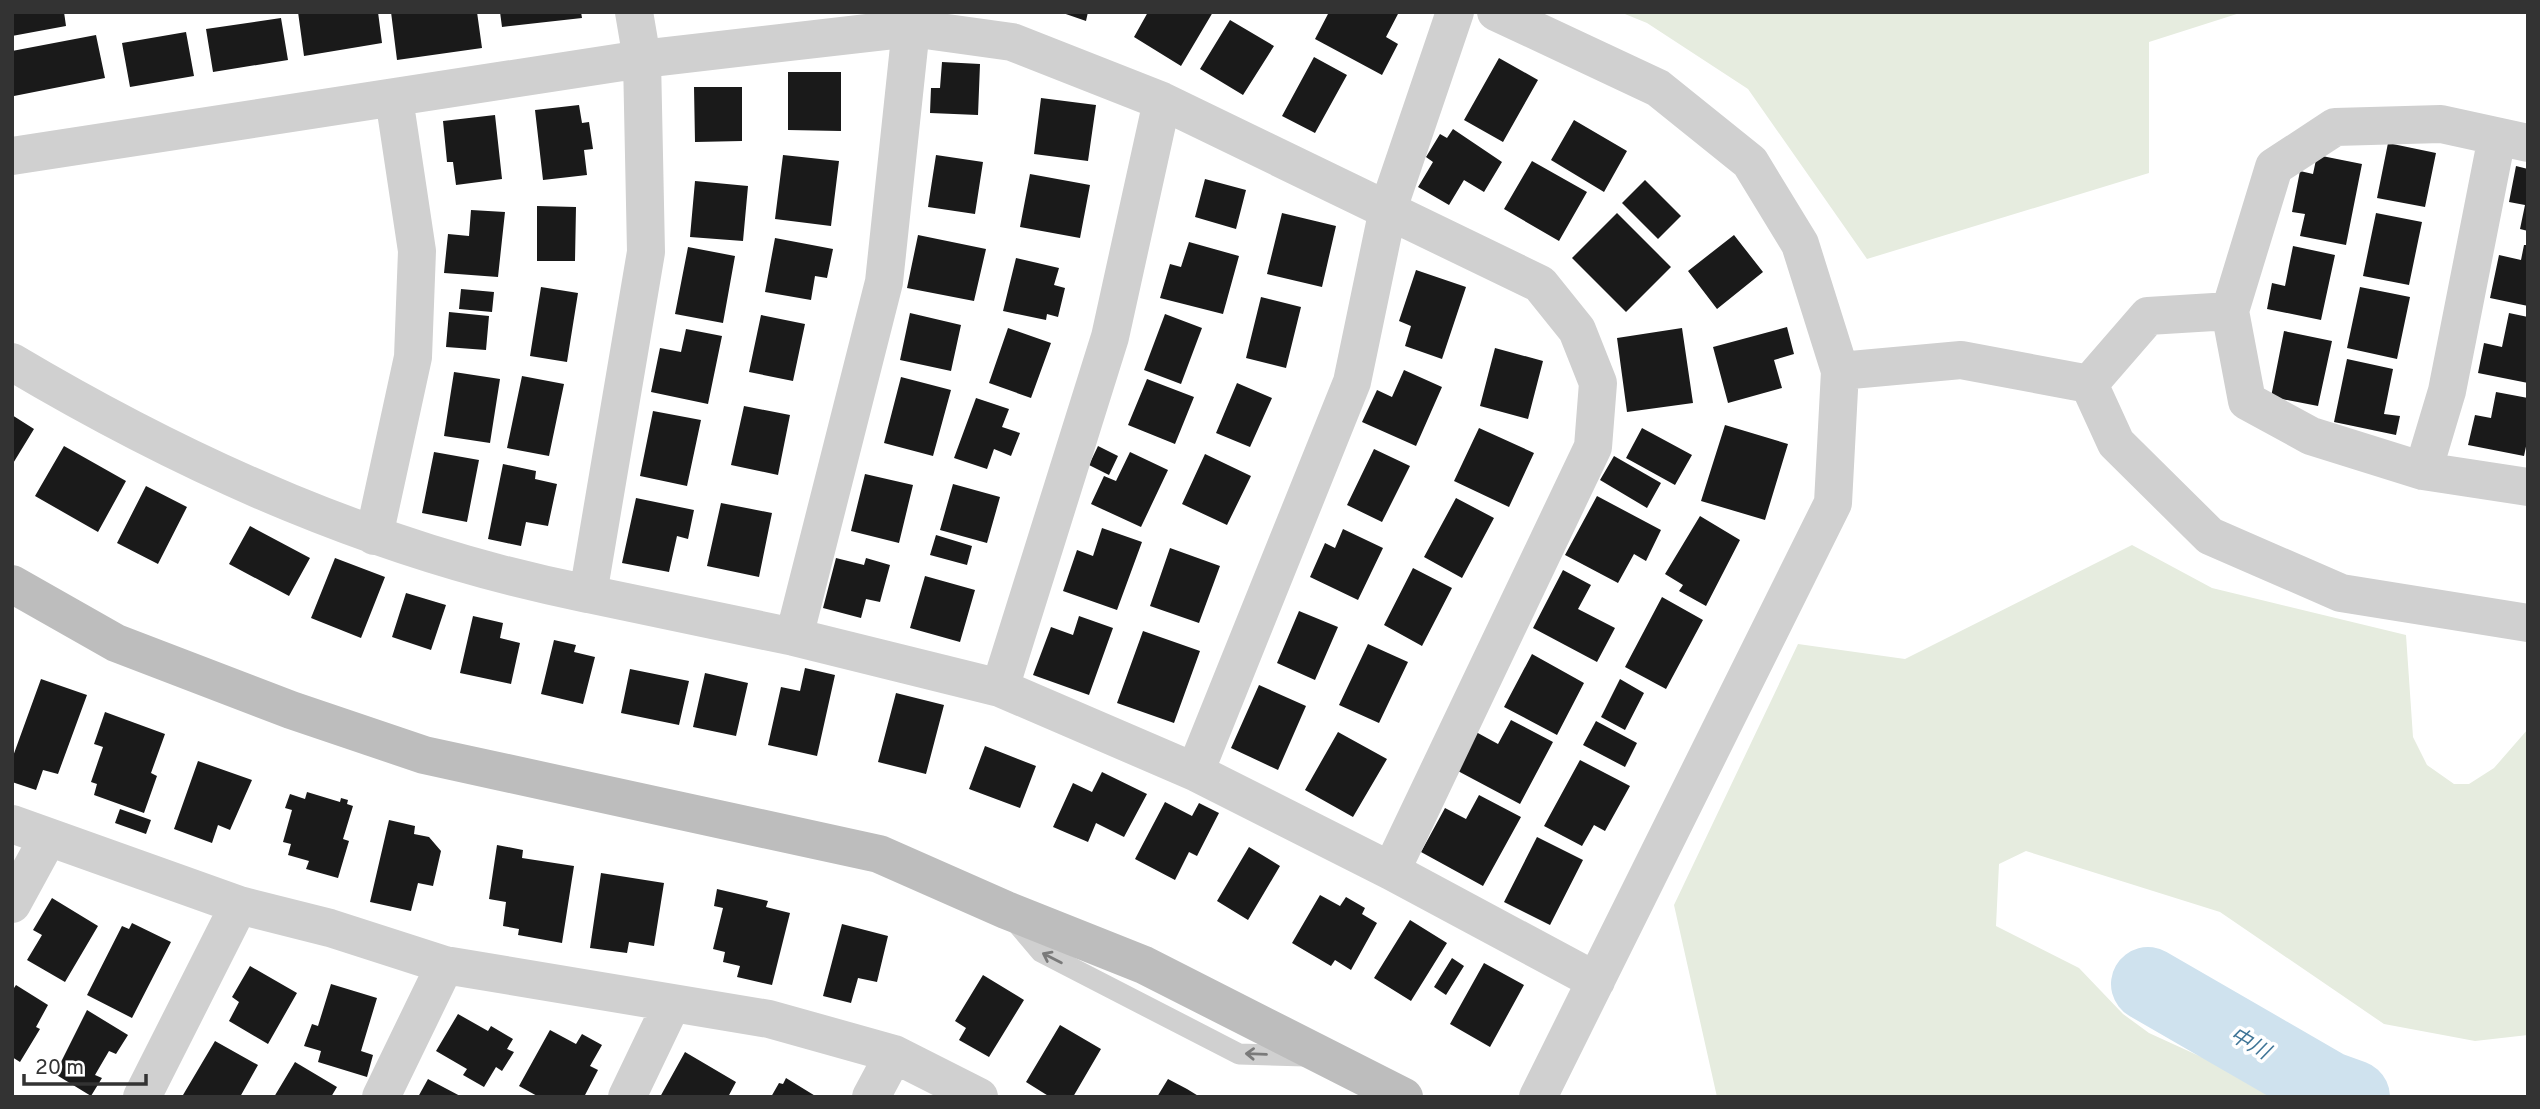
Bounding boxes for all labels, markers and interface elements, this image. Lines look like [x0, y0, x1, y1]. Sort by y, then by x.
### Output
one-way arrow [1042, 950, 1063, 964]
water label: 中川 [2224, 1022, 2276, 1067]
scale bar [24, 1042, 147, 1086]
one-way arrow [1245, 1048, 1268, 1061]
text: 20 m [35, 1055, 84, 1082]

